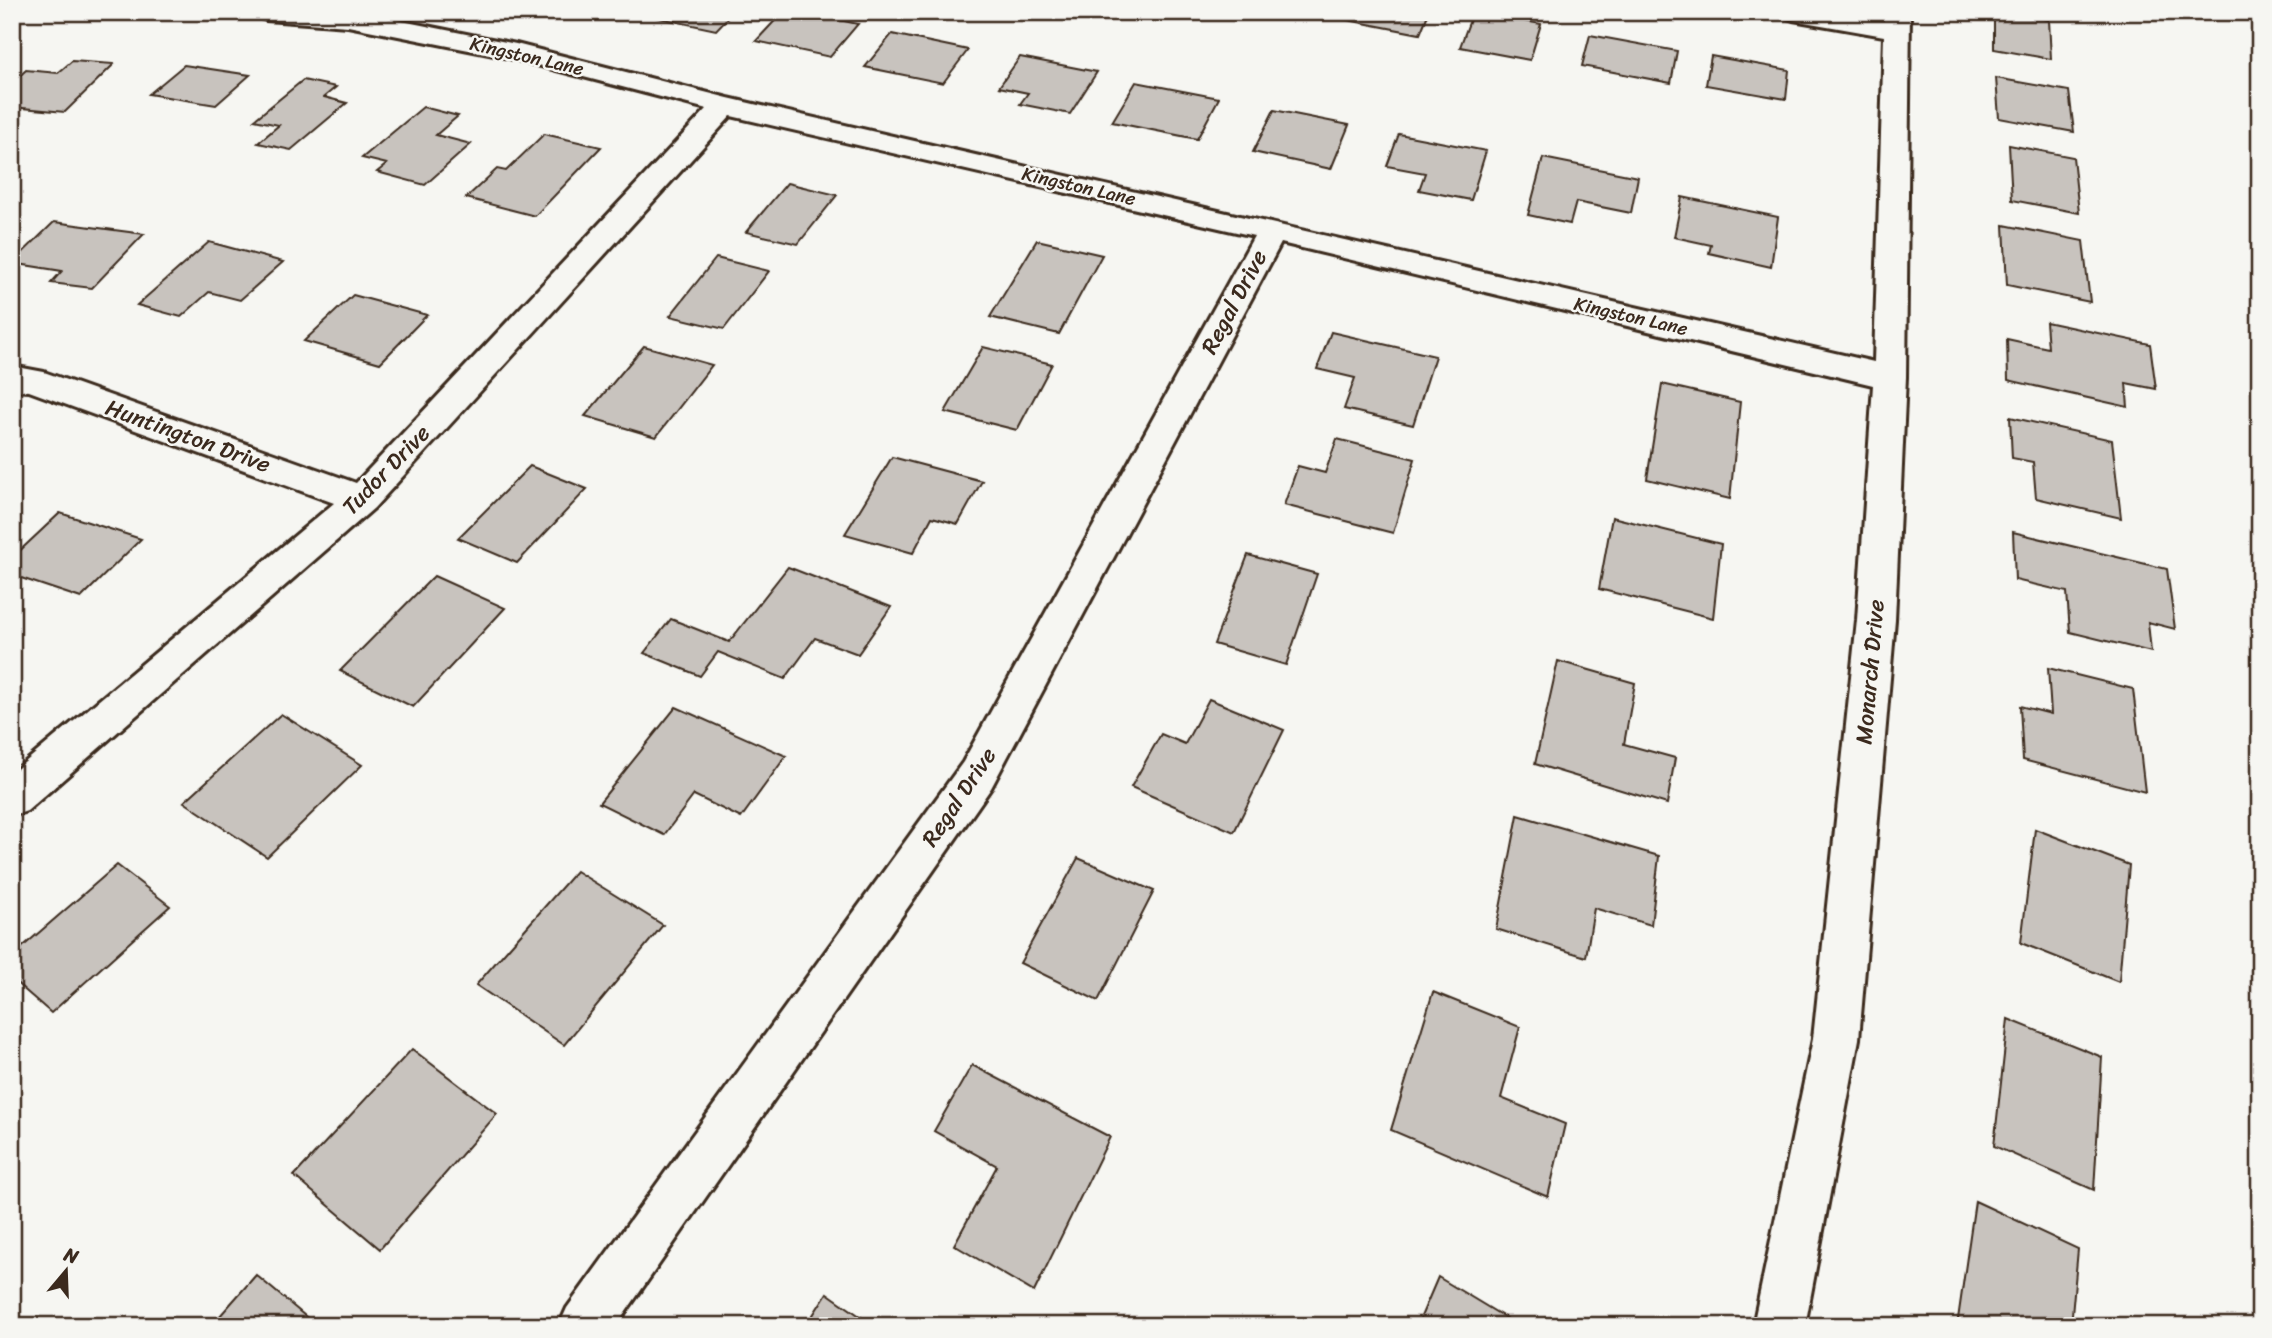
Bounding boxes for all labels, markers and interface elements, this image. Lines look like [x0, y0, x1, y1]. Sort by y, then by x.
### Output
street label: Kingston Lane [467, 27, 587, 85]
street label: Kingston Lane [1019, 157, 1139, 215]
street label: Regal Drive [1189, 242, 1279, 362]
street label: Kingston Lane [1571, 287, 1691, 345]
street label: Huntington Drive [99, 387, 277, 485]
street label: Tudor Drive [332, 415, 441, 525]
street label: Monarch Drive [1843, 598, 1897, 746]
street label: Regal Drive [910, 738, 1008, 856]
north arrow [32, 1236, 102, 1306]
text: N [59, 1237, 84, 1273]

